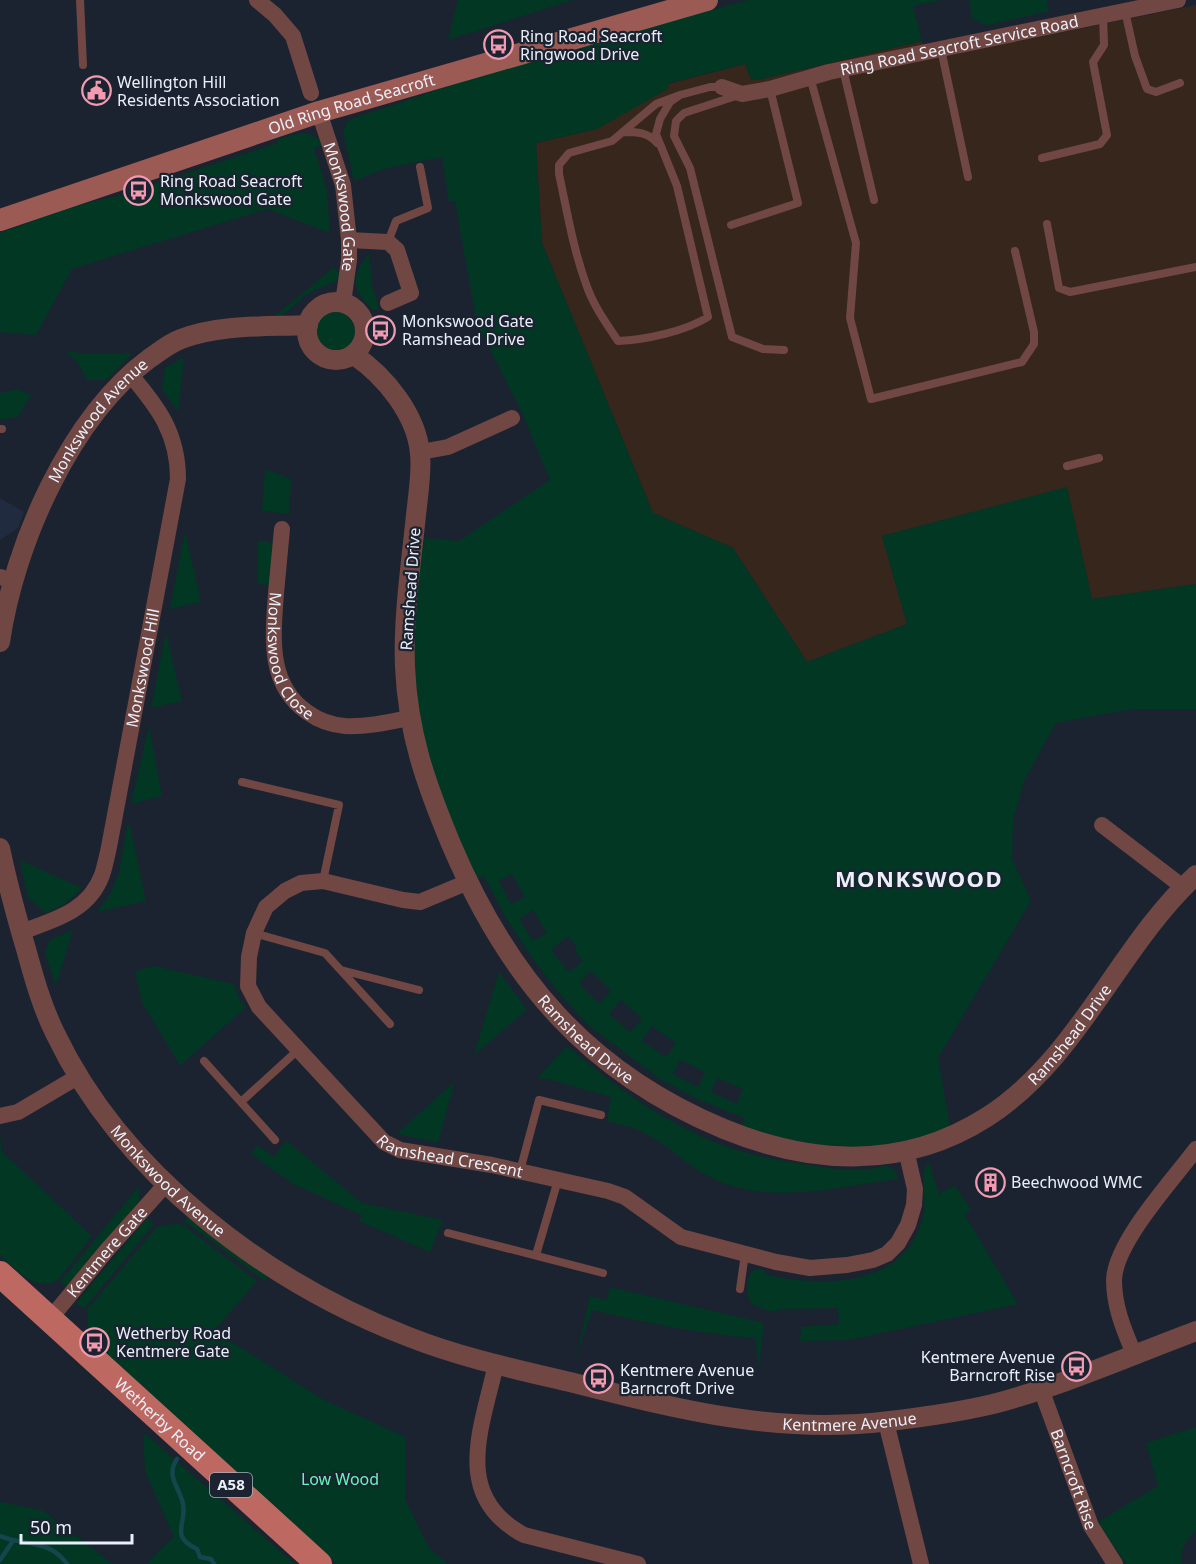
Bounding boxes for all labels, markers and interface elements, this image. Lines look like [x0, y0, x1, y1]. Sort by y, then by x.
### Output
street label: Ring Road Seacroft Service Road [838, 10, 1080, 80]
place label: Ring Road Seacroft Ringwood Drive [520, 25, 663, 65]
bus stop icon: Ring Road Seacroft Ringwood Drive [483, 29, 515, 61]
street label: Old Ring Road Seacroft [265, 68, 437, 140]
place label: Wellington Hill Residents Association [117, 71, 280, 111]
public building icon: Wellington Hill Residents Association [80, 75, 112, 107]
street label: Monkswood Gate [319, 139, 360, 273]
place label: Ring Road Seacroft Monkswood Gate [160, 170, 303, 210]
bus stop icon: Ring Road Seacroft Monkswood Gate [123, 174, 155, 206]
place label: Monkswood Gate Ramshead Drive [402, 310, 534, 350]
bus stop icon: Monkswood Gate Ramshead Drive [365, 314, 397, 346]
street label: Monkswood Avenue [43, 353, 152, 486]
street label: Ramshead Drive [395, 527, 425, 651]
street label: Monkswood Close [263, 591, 319, 725]
street label: Monkswood Hill [121, 607, 165, 729]
district label: MONKSWOOD [835, 863, 1003, 893]
street label: Ramshead Drive [1023, 980, 1116, 1090]
street label: Ramshead Drive [533, 990, 638, 1089]
street label: Monkswood Avenue [106, 1120, 230, 1242]
street label: Ramshead Crescent [371, 1130, 525, 1183]
building icon: Beechwood WMC [974, 1166, 1006, 1198]
place label: Beechwood WMC [1011, 1171, 1142, 1193]
street label: Kentmere Gate [61, 1201, 152, 1302]
place label: Wetherby Road Kentmere Gate [116, 1322, 231, 1362]
bus stop icon: Wetherby Road Kentmere Gate [79, 1326, 111, 1358]
place label: Kentmere Avenue Barncroft Rise [921, 1346, 1055, 1386]
bus stop icon: Kentmere Avenue Barncroft Rise [1060, 1350, 1092, 1382]
place label: Kentmere Avenue Barncroft Drive [620, 1359, 754, 1399]
bus stop icon: Kentmere Avenue Barncroft Drive [583, 1363, 615, 1395]
street label: Wetherby Road [110, 1372, 210, 1466]
street label: Kentmere Avenue [782, 1407, 918, 1436]
street label: Barncroft Rise [1045, 1426, 1102, 1533]
park label: Low Wood [301, 1468, 379, 1490]
road number: A58 [210, 1473, 252, 1497]
scale bar [21, 1507, 132, 1545]
text: 50 m [30, 1515, 72, 1539]

